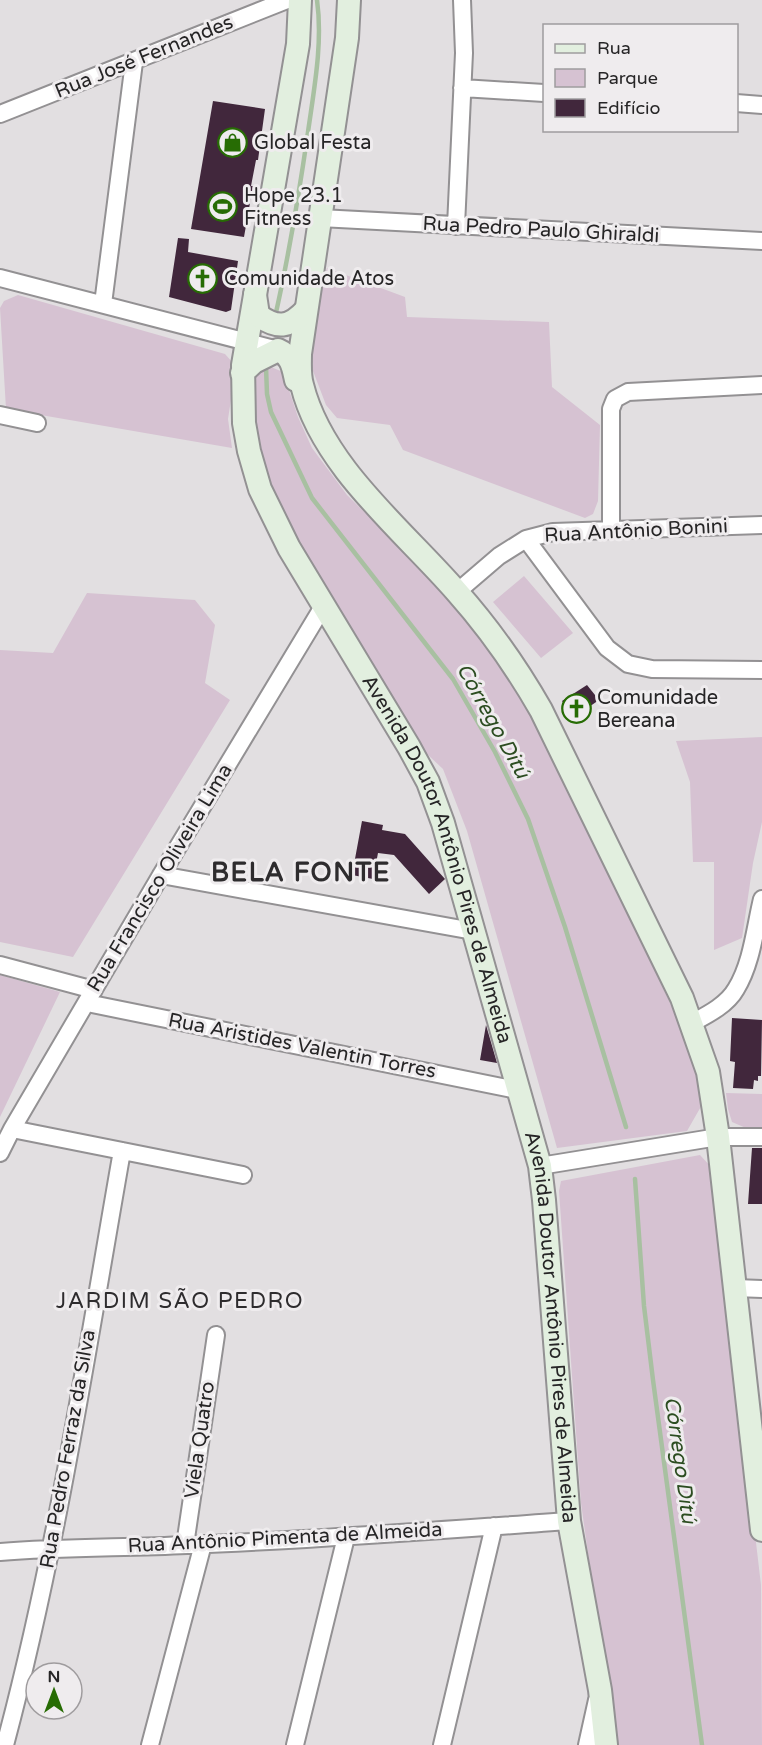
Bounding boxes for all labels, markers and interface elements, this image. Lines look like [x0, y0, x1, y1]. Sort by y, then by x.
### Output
street label: Rua José Fernandes [51, 10, 237, 104]
legend [543, 24, 738, 132]
text: Rua [597, 37, 631, 59]
text: Parque [597, 67, 658, 89]
text: Edifício [597, 97, 661, 119]
shop icon: Global Festa [217, 127, 249, 159]
place label: Global Festa [254, 131, 371, 155]
place label: Hope 23.1 Fitness [244, 184, 343, 231]
sports icon: Hope 23.1 Fitness [207, 191, 239, 223]
street label: Rua Pedro Paulo Ghiraldi [422, 212, 660, 248]
church icon: Comunidade Atos [187, 263, 219, 295]
place label: Comunidade Atos [224, 267, 394, 291]
street label: Rua Antônio Bonini [543, 514, 729, 548]
water label: Córrego Ditú [451, 659, 535, 784]
street label: Avenida Doutor Antônio Pires de Almeida [356, 671, 517, 1046]
place label: Comunidade Bereana [597, 686, 718, 733]
church icon: Comunidade Bereana [560, 693, 592, 725]
street label: Rua Francisco Oliveira Lima [82, 760, 238, 996]
district label: BELA FONTE [211, 857, 391, 888]
street label: Rua Aristides Valentin Torres [166, 1008, 438, 1084]
street label: Avenida Doutor Antônio Pires de Almeida [519, 1128, 581, 1524]
district label: JARDIM SÃO PEDRO [56, 1288, 304, 1314]
street label: Rua Pedro Ferraz da Silva [35, 1328, 101, 1570]
street label: Viela Quatro [180, 1380, 220, 1500]
water label: Córrego Ditú [659, 1395, 701, 1526]
street label: Rua Antônio Pimenta de Almeida [127, 1518, 443, 1558]
north arrow [24, 1661, 84, 1721]
text: N [48, 1667, 60, 1687]

